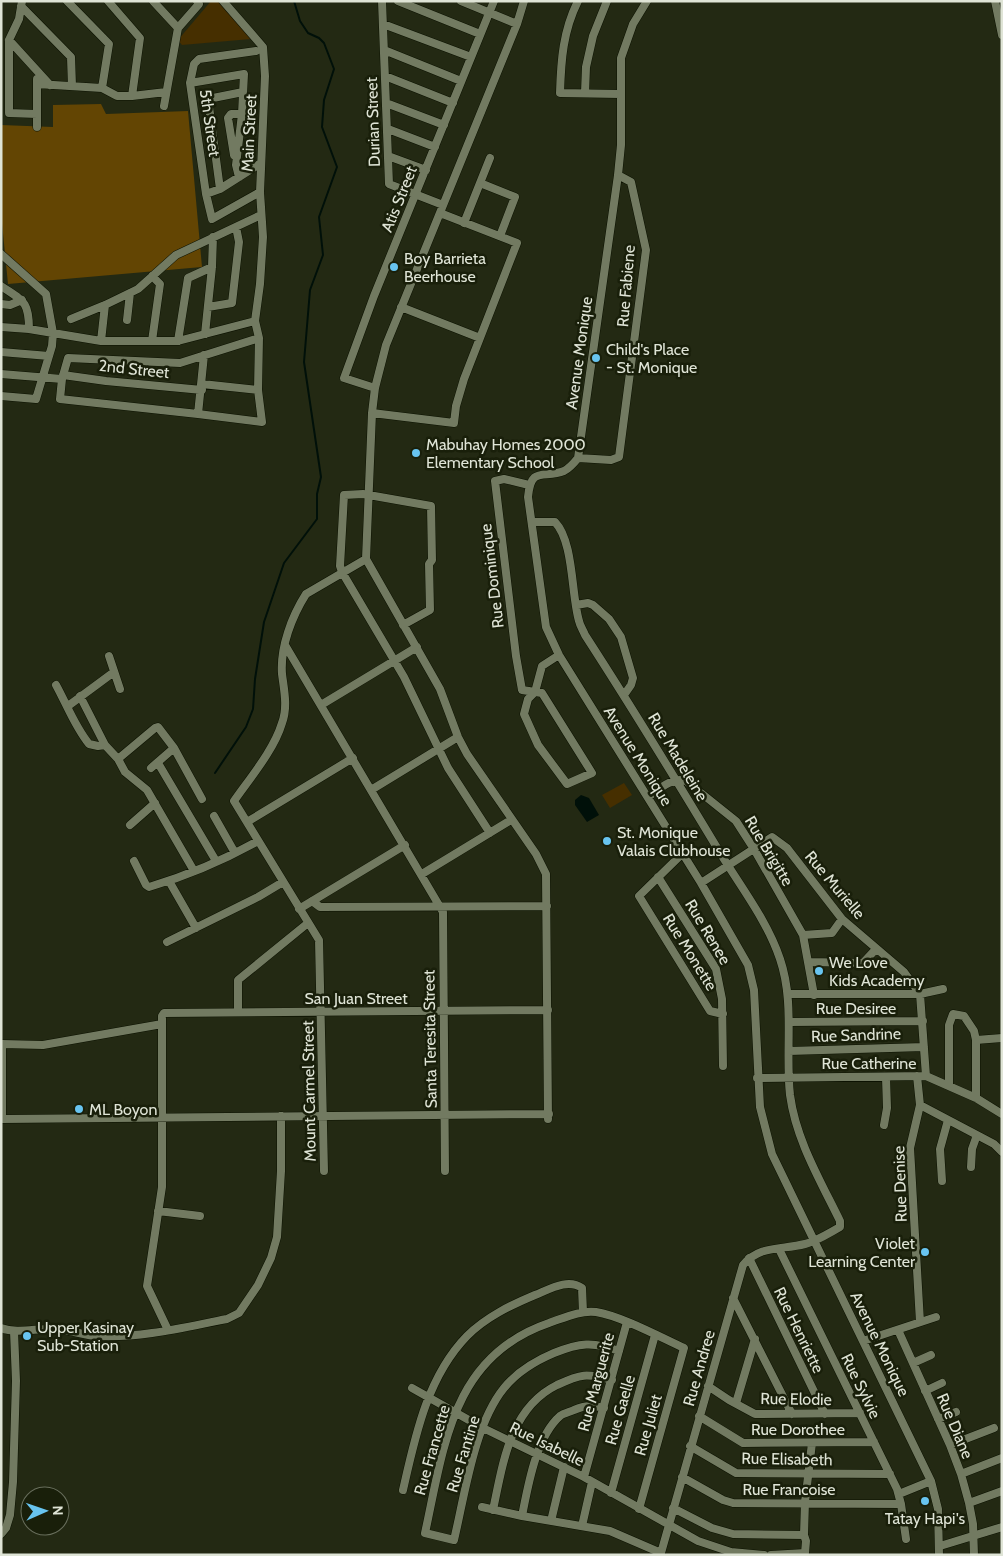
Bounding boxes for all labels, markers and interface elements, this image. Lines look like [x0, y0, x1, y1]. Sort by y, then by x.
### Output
street label: Durian Street [362, 76, 384, 167]
street label: 5th Street [196, 88, 224, 158]
street label: Main Street [237, 93, 261, 172]
street label: Atis Street [377, 163, 421, 235]
street label: Rue Fabiene [613, 244, 639, 328]
place label: Boy Barrieta Beerhouse [404, 249, 486, 286]
marker: Boy Barrieta Beerhouse [388, 261, 400, 273]
street label: Avenue Monique [562, 295, 596, 411]
place label: Child's Place - St. Monique [606, 340, 697, 377]
marker: Child's Place - St. Monique [590, 352, 602, 364]
street label: 2nd Street [98, 356, 171, 382]
place label: Mabuhay Homes 2000 Elementary School [426, 435, 586, 472]
marker: Mabuhay Homes 2000 Elementary School [410, 447, 422, 459]
street label: Rue Dominique [476, 523, 508, 629]
street label: Avenue Monique [600, 703, 676, 809]
street label: Rue Madeleine [644, 709, 712, 805]
street label: Rue Brigitte [741, 813, 797, 889]
place label: St. Monique Valais Clubhouse [617, 823, 730, 860]
marker: St. Monique Valais Clubhouse [601, 835, 613, 847]
street label: Rue Murielle [801, 847, 869, 923]
street label: Rue Renee [681, 896, 735, 968]
street label: Rue Monette [659, 910, 721, 994]
place label: We Love Kids Academy [829, 953, 925, 990]
marker: We Love Kids Academy [813, 965, 825, 977]
street label: Santa Teresita Street [419, 969, 441, 1109]
street label: San Juan Street [304, 989, 408, 1008]
street label: Rue Desiree [816, 999, 896, 1018]
street label: Mount Carmel Street [298, 1020, 320, 1162]
street label: Rue Sandrine [811, 1024, 901, 1046]
street label: Rue Catherine [822, 1054, 916, 1073]
place label: ML Boyon [89, 1100, 157, 1119]
marker: ML Boyon [73, 1103, 85, 1115]
street label: Rue Denise [889, 1145, 911, 1223]
place label: Violet Learning Center [808, 1234, 916, 1271]
marker: Violet Learning Center [919, 1246, 931, 1258]
street label: Rue Henriette [770, 1284, 828, 1376]
street label: Avenue Monique [847, 1289, 913, 1399]
place label: Upper Kasinay Sub-Station [37, 1318, 134, 1355]
street label: Rue Andree [679, 1328, 719, 1408]
marker: Upper Kasinay Sub-Station [21, 1330, 33, 1342]
street label: Rue Marguerite [574, 1330, 618, 1434]
street label: Rue Sylvie [837, 1350, 885, 1422]
street label: Rue Gaelle [601, 1373, 639, 1447]
street label: Rue Elodie [760, 1389, 832, 1409]
street label: Rue Diane [933, 1390, 977, 1462]
street label: Rue Juliet [630, 1392, 666, 1458]
street label: Rue Francette [410, 1403, 454, 1497]
street label: Rue Fantine [442, 1413, 484, 1495]
street label: Rue Isabelle [507, 1418, 587, 1470]
street label: Rue Dorothee [751, 1420, 845, 1439]
street label: Rue Elisabeth [741, 1449, 833, 1469]
street label: Rue Francoise [742, 1480, 836, 1499]
north arrow [20, 1486, 70, 1536]
marker: Tatay Hapi's [919, 1495, 931, 1507]
text: N [49, 1505, 67, 1516]
place label: Tatay Hapi's [885, 1509, 966, 1528]

